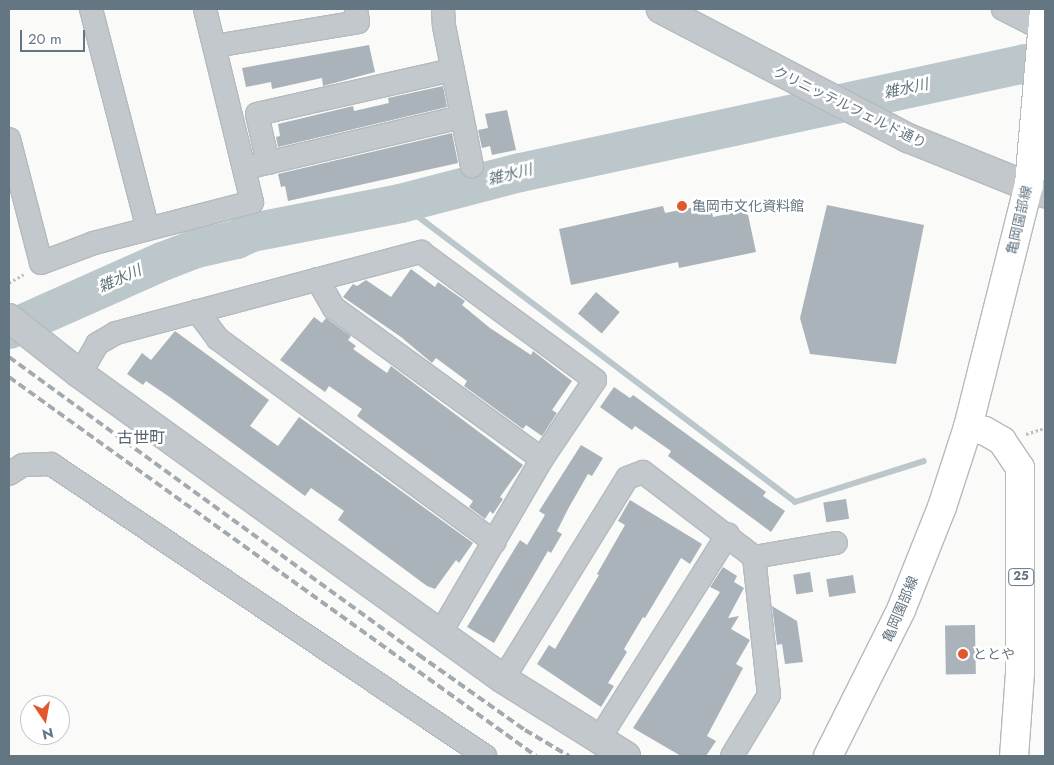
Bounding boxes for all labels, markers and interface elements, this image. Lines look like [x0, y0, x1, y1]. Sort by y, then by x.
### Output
scale bar [22, 20, 88, 52]
text: 20 m [28, 28, 62, 50]
street label: クリニッテルフェルド通り [771, 63, 929, 151]
water label: 雑水川 [882, 76, 930, 102]
water label: 雑水川 [486, 161, 534, 189]
street label: 亀岡園部線 [1003, 184, 1035, 256]
place label: 亀岡市文化資料館 [692, 198, 804, 214]
marker: 亀岡市文化資料館 [676, 200, 688, 212]
water label: 雑水川 [96, 262, 144, 296]
district label: 古世町 [117, 428, 165, 448]
road number: 25 [1007, 568, 1035, 586]
street label: 亀岡園部線 [879, 574, 921, 644]
place label: ととや [973, 646, 1015, 662]
marker: ととや [957, 648, 969, 660]
north arrow [20, 695, 70, 745]
text: N [40, 723, 55, 745]

